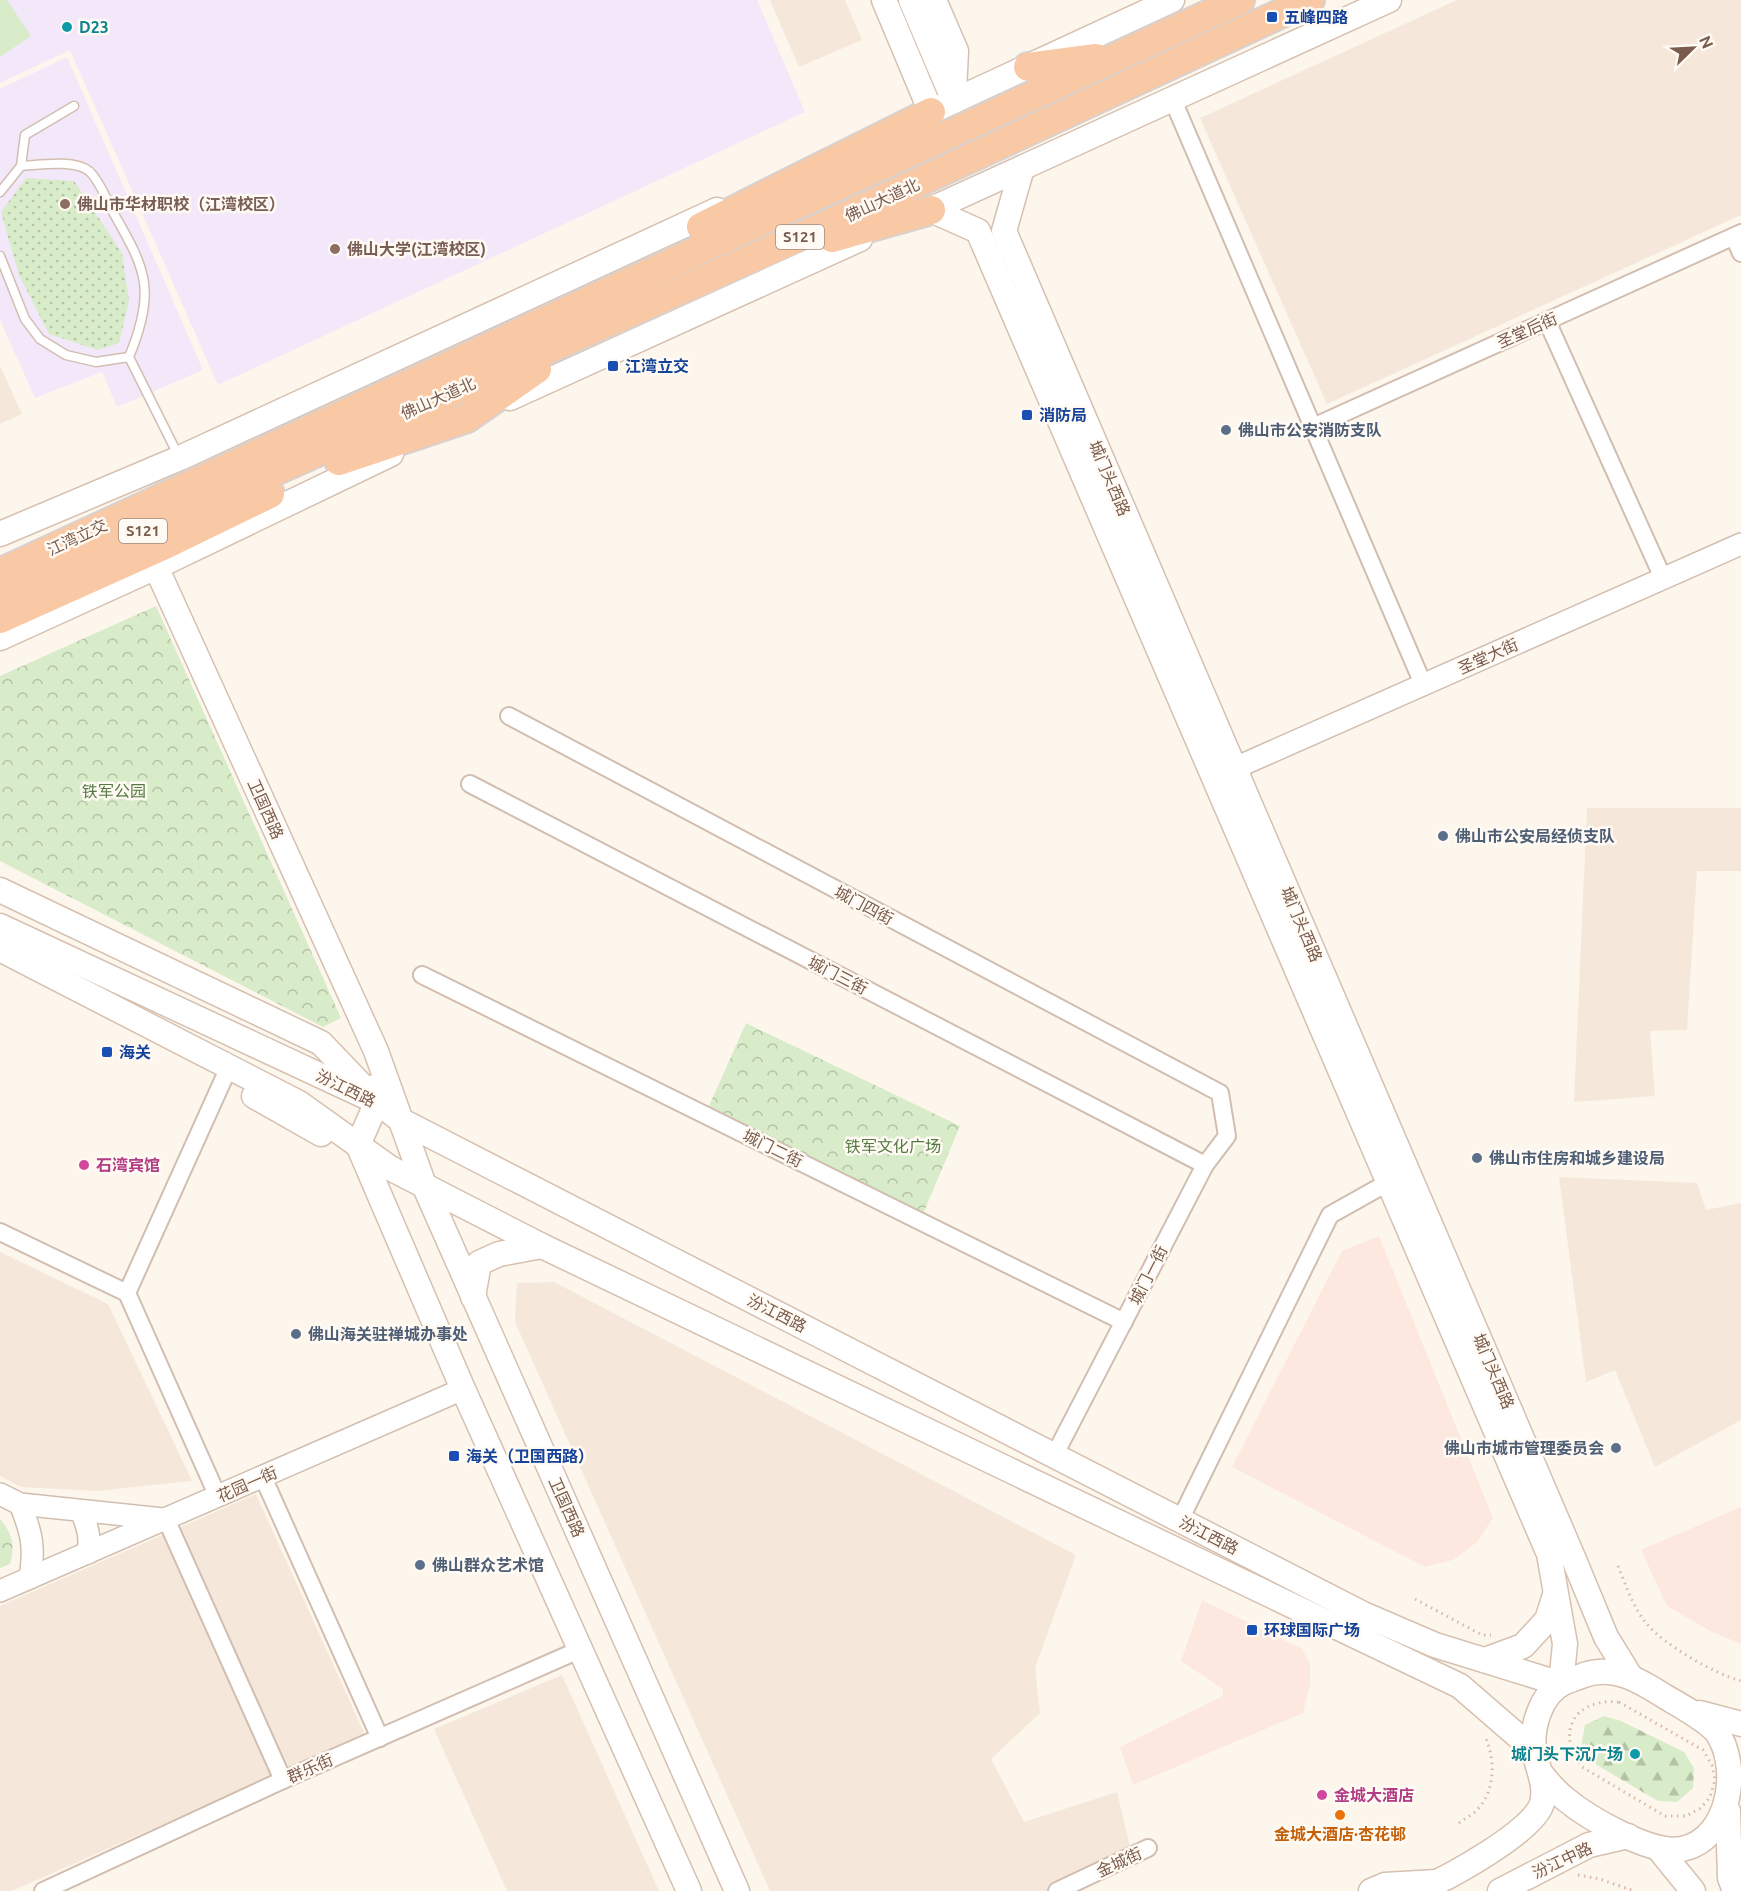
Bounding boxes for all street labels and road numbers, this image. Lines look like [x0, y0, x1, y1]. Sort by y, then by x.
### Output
street label: 佛山大道北 [842, 175, 922, 225]
road number: S121 [776, 225, 824, 249]
street label: 圣堂后街 [1494, 309, 1560, 351]
street label: 佛山大道北 [398, 374, 478, 422]
street label: 城门头西路 [1086, 438, 1134, 518]
street label: 江湾立交 [44, 515, 110, 559]
road number: S121 [119, 519, 167, 543]
street label: 圣堂大街 [1455, 635, 1521, 677]
street label: 卫国西路 [245, 776, 287, 842]
street label: 城门四街 [832, 882, 896, 928]
street label: 城门头西路 [1278, 884, 1326, 964]
street label: 城门三街 [805, 952, 871, 998]
street label: 汾江西路 [313, 1066, 379, 1110]
street label: 城门二街 [740, 1126, 806, 1170]
street label: 城门一街 [1125, 1242, 1171, 1308]
street label: 汾江西路 [744, 1290, 810, 1336]
street label: 城门头西路 [1470, 1331, 1518, 1411]
street label: 花园一街 [214, 1463, 280, 1505]
street label: 卫国西路 [546, 1474, 588, 1540]
street label: 汾江西路 [1176, 1512, 1242, 1558]
street label: 群乐街 [284, 1750, 336, 1786]
street label: 汾江中路 [1529, 1838, 1595, 1882]
street label: 金城街 [1093, 1844, 1145, 1880]

